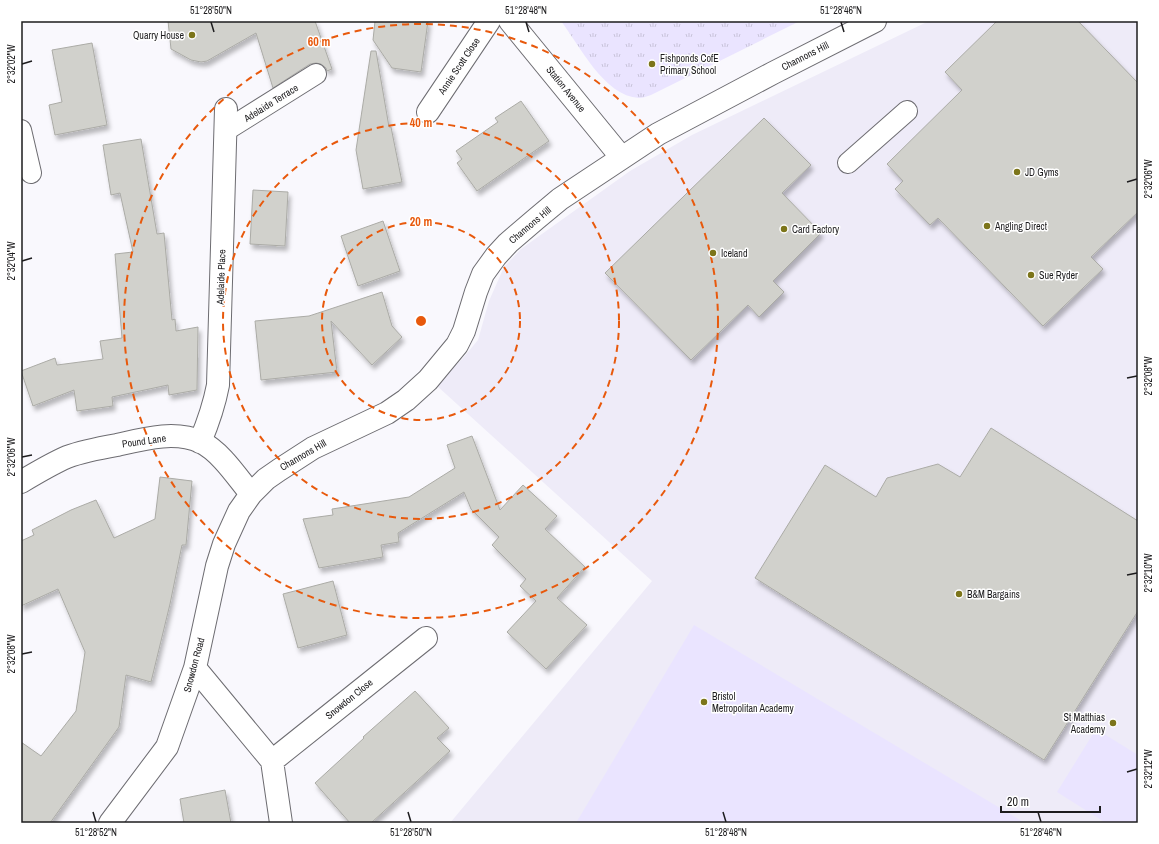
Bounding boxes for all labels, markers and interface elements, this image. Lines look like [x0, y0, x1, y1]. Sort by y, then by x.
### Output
text: 51°28'50"N [190, 4, 232, 17]
text: 51°28'48"N [505, 4, 547, 17]
text: 51°28'46"N [820, 4, 862, 17]
place label: Quarry House [133, 29, 184, 42]
marker: Quarry House [187, 30, 197, 40]
text: 60 m [308, 34, 330, 50]
street label: Annie Scott Close [435, 35, 483, 98]
street label: Channons Hill [779, 38, 831, 73]
text: 2°32'02"W [5, 44, 18, 84]
place label: Fishponds CofE Primary School [660, 52, 719, 77]
marker: Fishponds CofE Primary School [647, 59, 657, 69]
street label: Station Avenue [543, 63, 589, 115]
street label: Adelaide Terrace [240, 81, 301, 125]
text: 40 m [410, 115, 432, 131]
text: 2°32'06"W [1142, 159, 1155, 199]
place label: JD Gyms [1025, 166, 1059, 179]
marker: JD Gyms [1012, 167, 1022, 177]
street label: Channons Hill [506, 203, 554, 247]
text: 20 m [410, 214, 432, 230]
place label: Angling Direct [994, 220, 1048, 233]
marker: Angling Direct [982, 221, 992, 231]
place label: Card Factory [792, 223, 840, 236]
marker: Card Factory [779, 224, 789, 234]
text: 2°32'04"W [5, 241, 18, 281]
place label: Iceland [721, 247, 747, 260]
marker: Iceland [708, 248, 718, 258]
street label: Adelaide Place [214, 249, 228, 306]
place label: Sue Ryder [1039, 269, 1078, 282]
marker: Sue Ryder [1026, 270, 1036, 280]
centre of rings [414, 314, 428, 328]
text: 2°32'08"W [1142, 356, 1155, 396]
street label: Pound Lane [121, 431, 167, 451]
street label: Channons Hill [277, 436, 329, 474]
text: 2°32'06"W [5, 437, 18, 477]
text: 2°32'10"W [1142, 553, 1155, 593]
place label: B&M Bargains [967, 588, 1020, 601]
marker: B&M Bargains [954, 589, 964, 599]
text: 2°32'08"W [5, 634, 18, 674]
street label: Snowdon Road [180, 636, 208, 694]
street label: Snowdon Close [323, 676, 376, 722]
place label: Bristol Metropolitan Academy [712, 690, 794, 715]
marker: Bristol Metropolitan Academy [699, 697, 709, 707]
place label: St Matthias Academy [1064, 711, 1106, 736]
marker: St Matthias Academy [1108, 718, 1118, 728]
text: 2°32'12"W [1142, 749, 1155, 789]
scale bar [1001, 788, 1100, 814]
text: 20 m [1007, 794, 1029, 810]
text: 51°28'52"N [75, 826, 117, 839]
text: 51°28'50"N [390, 826, 432, 839]
text: 51°28'48"N [705, 826, 747, 839]
text: 51°28'46"N [1020, 826, 1062, 839]

